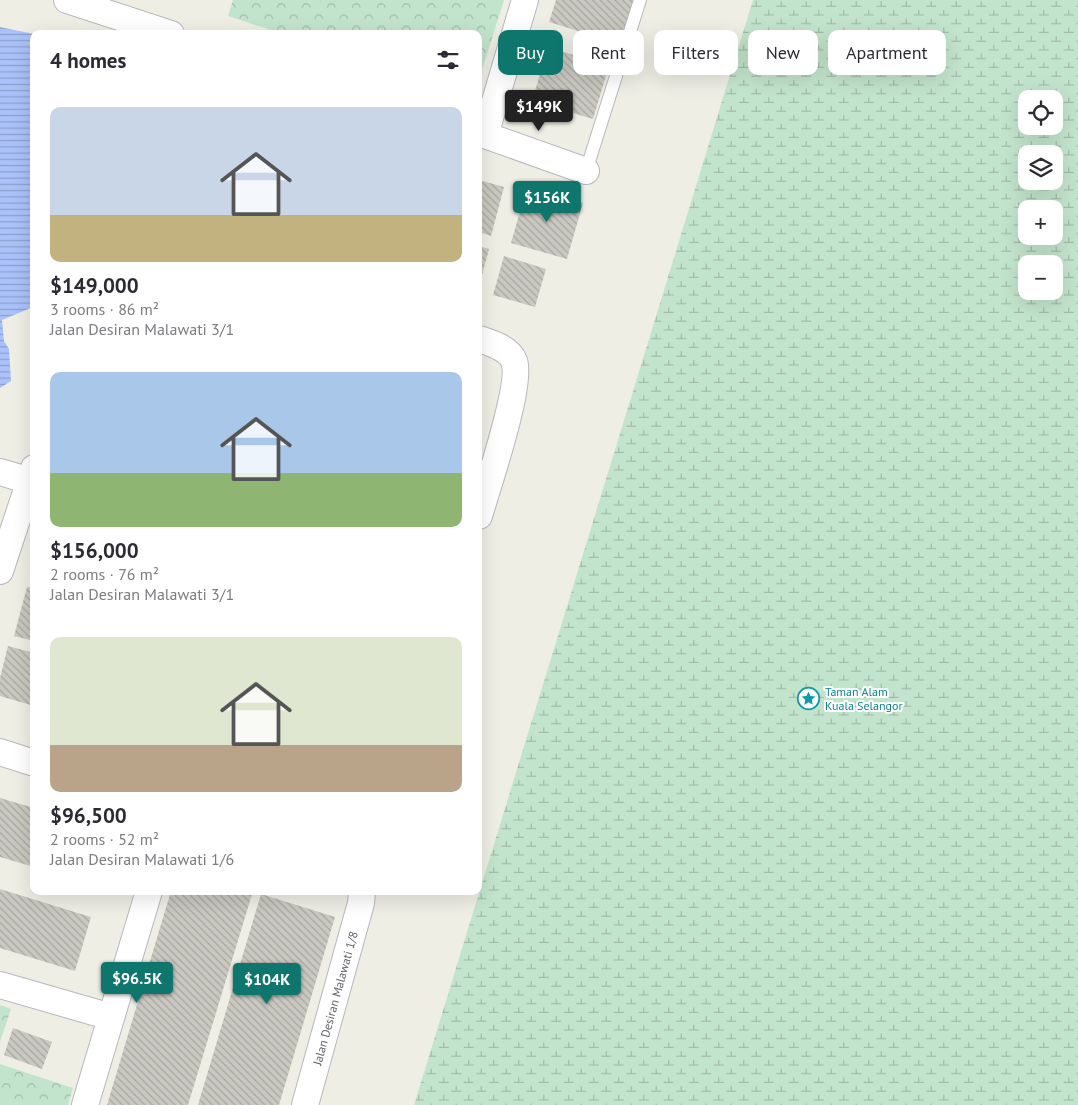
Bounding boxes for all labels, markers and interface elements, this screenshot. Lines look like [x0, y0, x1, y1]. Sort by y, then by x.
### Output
chip: Buy [498, 30, 563, 75]
chip: Rent [573, 30, 644, 75]
chip: Filters [654, 30, 738, 75]
chip: New [748, 30, 818, 75]
chip: Apartment [828, 30, 946, 75]
icon: filters [434, 46, 462, 74]
text: 4 homes [50, 47, 126, 74]
pin: $149K [504, 90, 574, 132]
map controls [1018, 90, 1063, 300]
button: locate [1018, 90, 1063, 135]
text: $149K [516, 96, 562, 116]
icon: home [211, 139, 301, 229]
button: layers [1018, 145, 1063, 190]
pin: $156K [512, 180, 582, 223]
text: $156K [524, 187, 570, 207]
button: + [1018, 200, 1063, 245]
button: − [1018, 255, 1063, 300]
text: $149,000 [50, 272, 139, 299]
text: 3 rooms · 86 m² [50, 299, 159, 319]
text: Jalan Desiran Malawati 3/1 [50, 319, 234, 339]
icon: home [211, 404, 301, 494]
text: $156,000 [50, 537, 139, 564]
text: 2 rooms · 76 m² [50, 564, 159, 584]
text: Jalan Desiran Malawati 3/1 [50, 584, 234, 604]
icon: home [211, 669, 301, 759]
place label: Taman Alam Kuala Selangor [825, 684, 903, 713]
place icon: Taman Alam Kuala Selangor [797, 686, 821, 710]
text: $96,500 [50, 802, 127, 829]
text: 2 rooms · 52 m² [50, 829, 159, 849]
text: Jalan Desiran Malawati 1/6 [50, 849, 234, 869]
street label: Jalan Desiran Malawati 1/8 [309, 929, 360, 1068]
pin: $96.5K [96, 962, 178, 1004]
pin: $104K [232, 962, 302, 1005]
text: $96.5K [112, 968, 162, 988]
text: $104K [244, 969, 290, 989]

